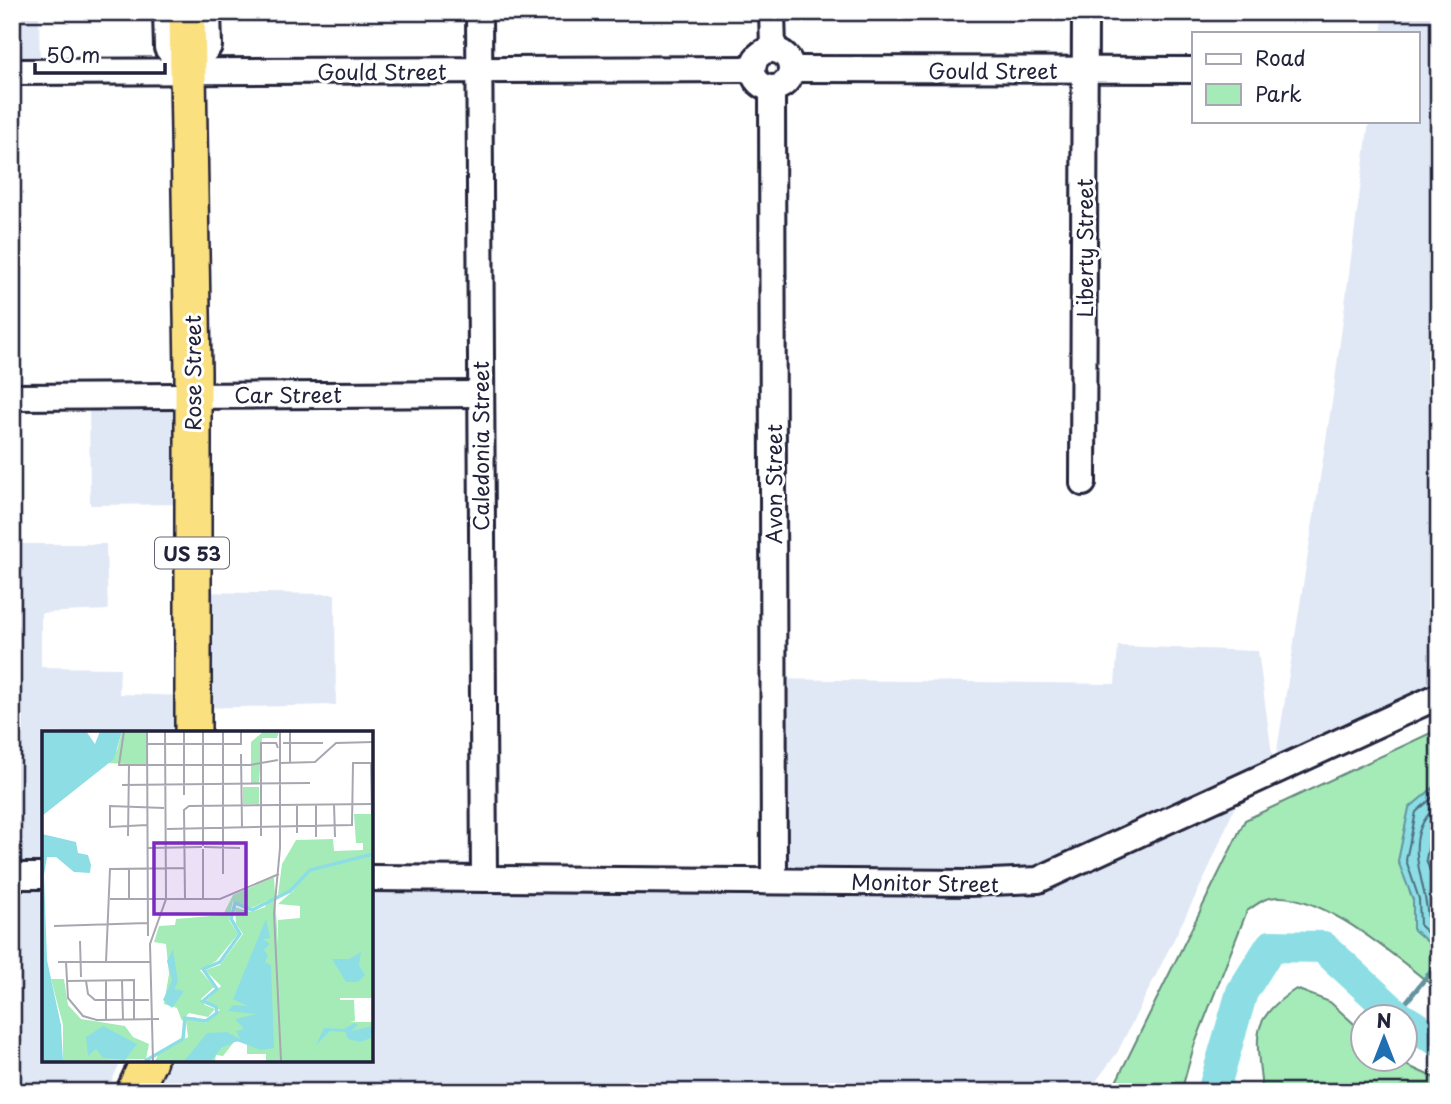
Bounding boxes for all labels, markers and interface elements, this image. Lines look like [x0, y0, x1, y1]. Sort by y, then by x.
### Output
scale bar [35, 32, 164, 76]
legend [1192, 32, 1420, 122]
text: 50 m [46, 38, 100, 70]
text: Road [1255, 41, 1306, 73]
street label: Gould Street [928, 54, 1058, 86]
street label: Gould Street [317, 55, 447, 87]
text: Park [1255, 77, 1302, 109]
street label: Liberty Street [1068, 178, 1100, 318]
street label: Rose Street [176, 315, 208, 431]
street label: Caledonia Street [464, 361, 496, 531]
street label: Car Street [234, 378, 342, 410]
street label: Avon Street [757, 424, 789, 544]
road number: US 53 [155, 538, 229, 568]
inset map [42, 731, 373, 1062]
street label: Monitor Street [851, 865, 999, 899]
north arrow [1350, 1002, 1420, 1072]
text: N [1376, 1006, 1392, 1034]

